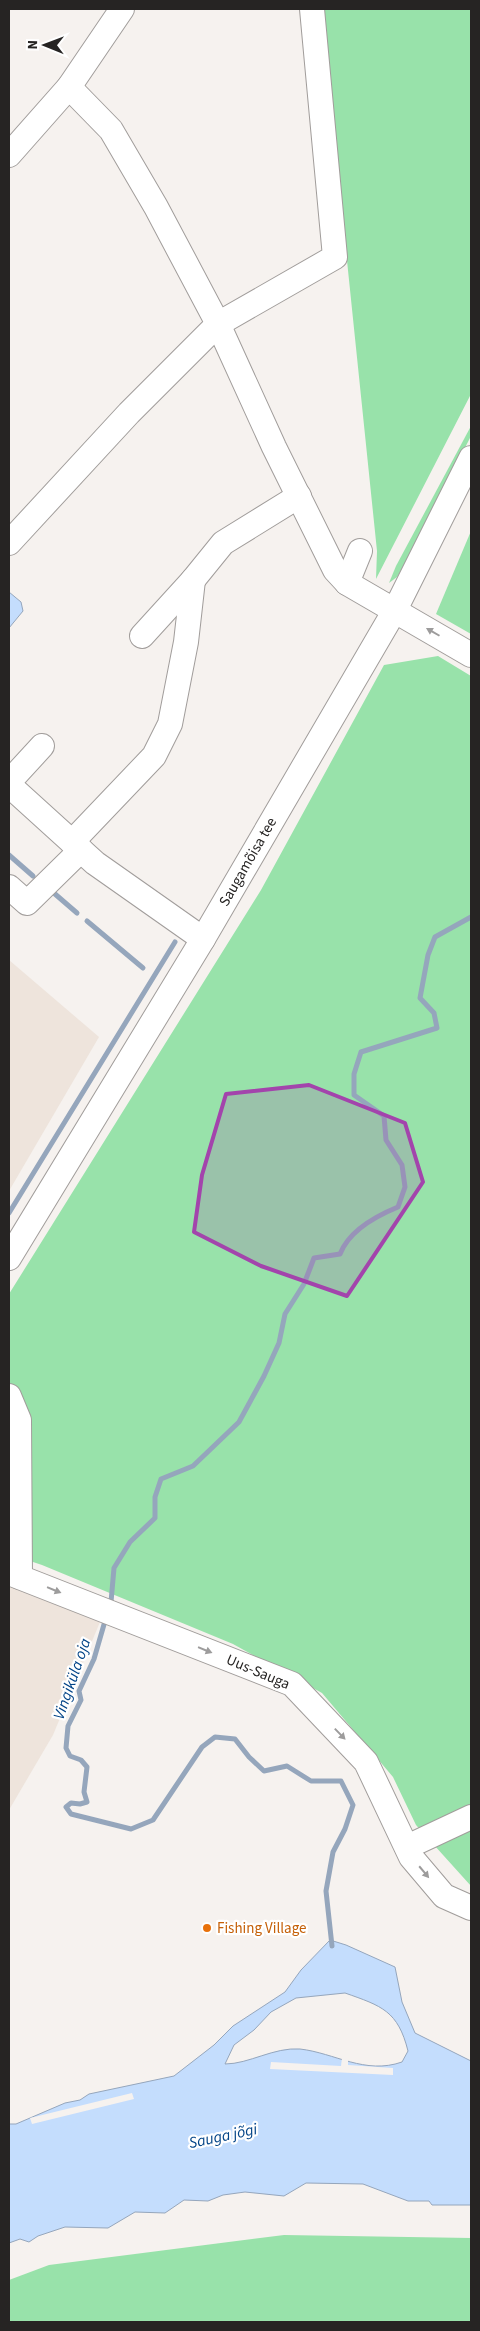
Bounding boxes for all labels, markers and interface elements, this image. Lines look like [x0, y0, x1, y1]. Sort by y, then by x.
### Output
north arrow [20, 20, 70, 70]
text: N [23, 40, 43, 50]
one-way arrow [427, 628, 440, 637]
street label: Saugamõisa tee [214, 814, 282, 910]
one-way arrow [47, 1587, 61, 1595]
water label: Vingiküla oja [48, 1635, 96, 1723]
one-way arrow [198, 1646, 213, 1654]
street label: Uus-Sauga [223, 1649, 293, 1695]
one-way arrow [334, 1728, 346, 1740]
one-way arrow [418, 1865, 429, 1878]
place label: Fishing Village [217, 1918, 306, 1939]
marker: Fishing Village [201, 1922, 213, 1934]
water label: Sauga jõgi [187, 2118, 260, 2154]

